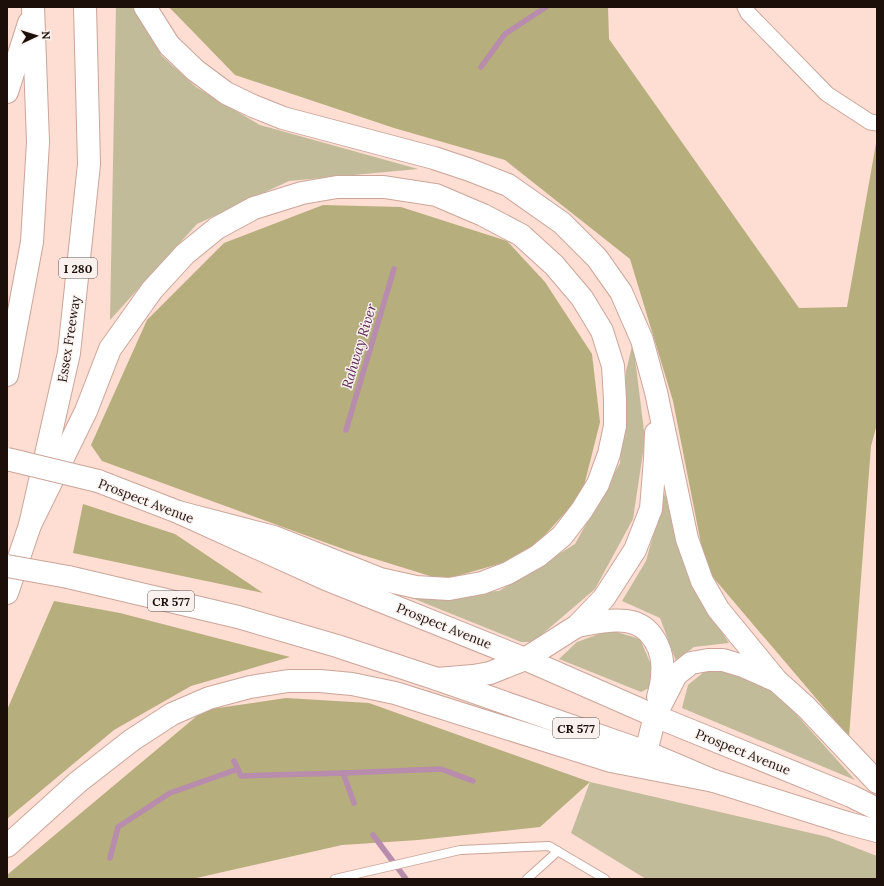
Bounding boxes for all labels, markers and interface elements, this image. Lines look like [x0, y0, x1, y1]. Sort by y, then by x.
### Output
north arrow [16, 16, 56, 56]
text: N [39, 31, 53, 41]
road number: I 280 [59, 258, 97, 278]
street label: Essex Freeway [54, 294, 84, 384]
water label: Rahway River [338, 301, 381, 391]
street label: Prospect Avenue [96, 475, 196, 527]
road number: CR 577 [148, 591, 194, 611]
street label: Prospect Avenue [394, 599, 494, 653]
road number: CR 577 [553, 718, 599, 738]
street label: Prospect Avenue [693, 725, 793, 779]

